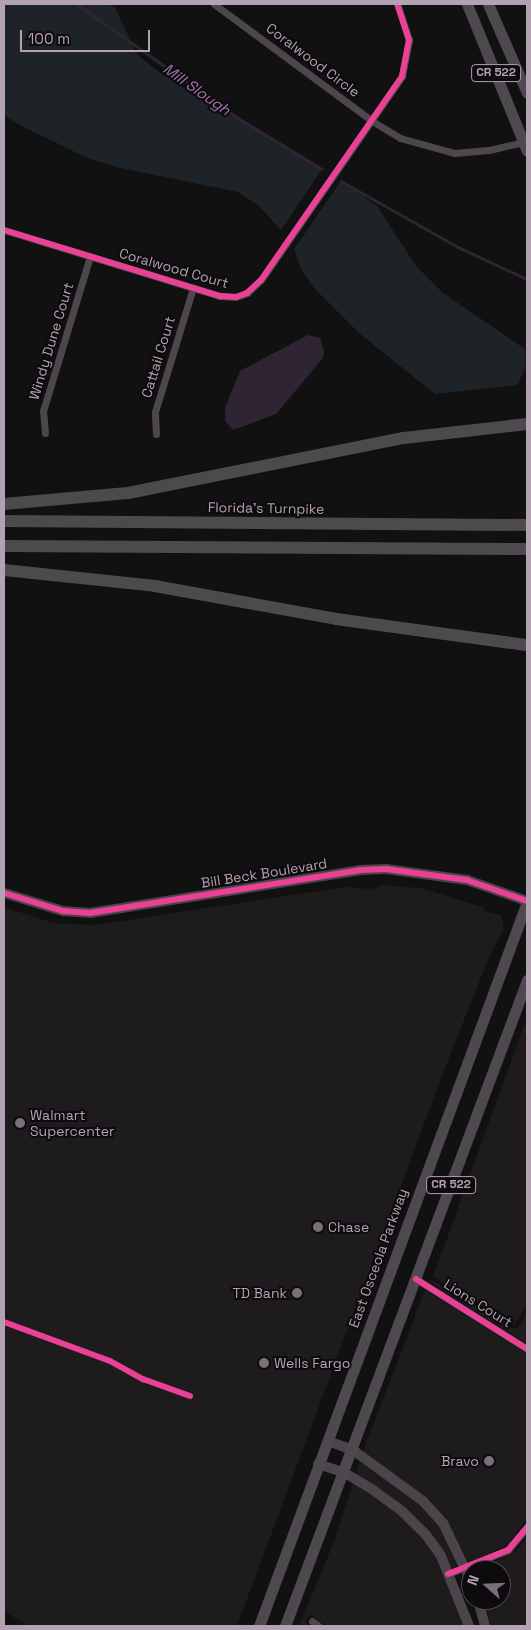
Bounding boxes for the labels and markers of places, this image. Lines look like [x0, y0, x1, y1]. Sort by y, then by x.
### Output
place label: Walmart Supercenter [30, 1107, 114, 1140]
marker: Walmart Supercenter [14, 1117, 26, 1129]
place label: Chase [328, 1219, 369, 1235]
marker: Chase [312, 1221, 324, 1233]
place label: TD Bank [232, 1285, 287, 1301]
marker: TD Bank [291, 1287, 303, 1299]
place label: Wells Fargo [274, 1355, 350, 1371]
marker: Wells Fargo [258, 1357, 270, 1369]
place label: Bravo [441, 1453, 479, 1469]
marker: Bravo [483, 1455, 495, 1467]

